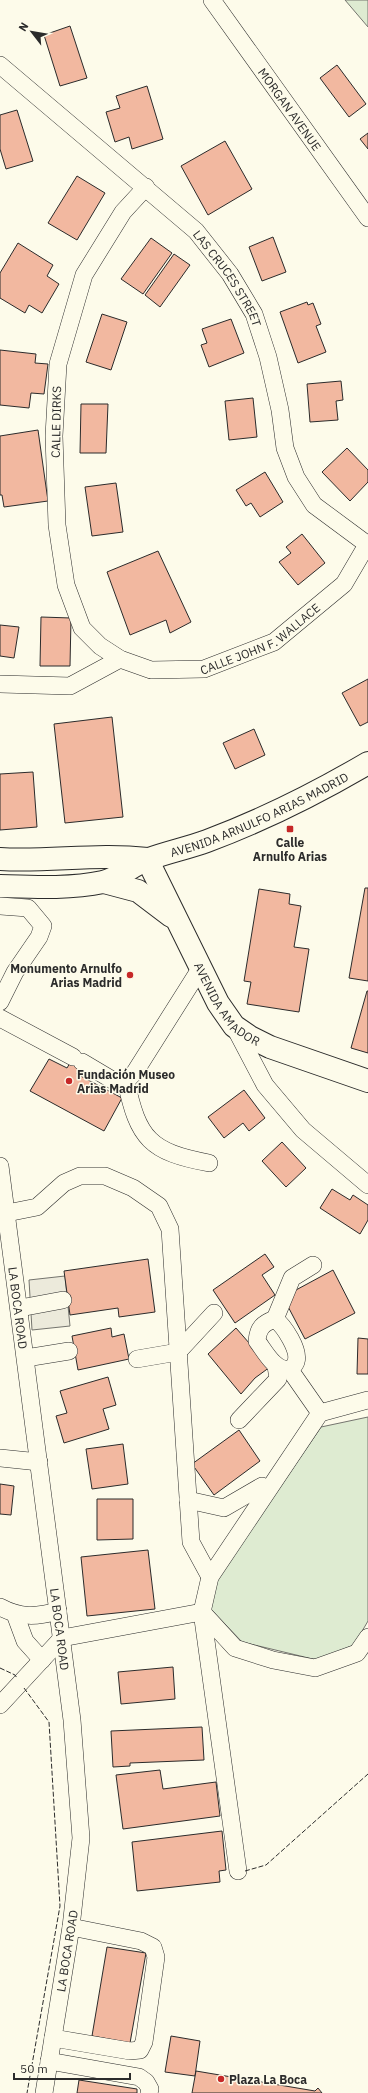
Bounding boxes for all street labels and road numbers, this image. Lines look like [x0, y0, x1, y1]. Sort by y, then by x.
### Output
street label: MORGAN AVENUE [255, 65, 325, 153]
street label: LAS CRUCES STREET [190, 227, 265, 328]
street label: CALLE DIRKS [48, 386, 64, 458]
street label: CALLE JOHN F. WALLACE [198, 600, 323, 677]
street label: AVENIDA ARNULFO ARIAS MADRID [168, 769, 351, 859]
street label: AVENIDA AMADOR [191, 959, 263, 1048]
street label: LA BOCA ROAD [6, 1266, 31, 1350]
street label: LA BOCA ROAD [47, 1587, 73, 1671]
street label: LA BOCA ROAD [53, 1909, 81, 1993]

